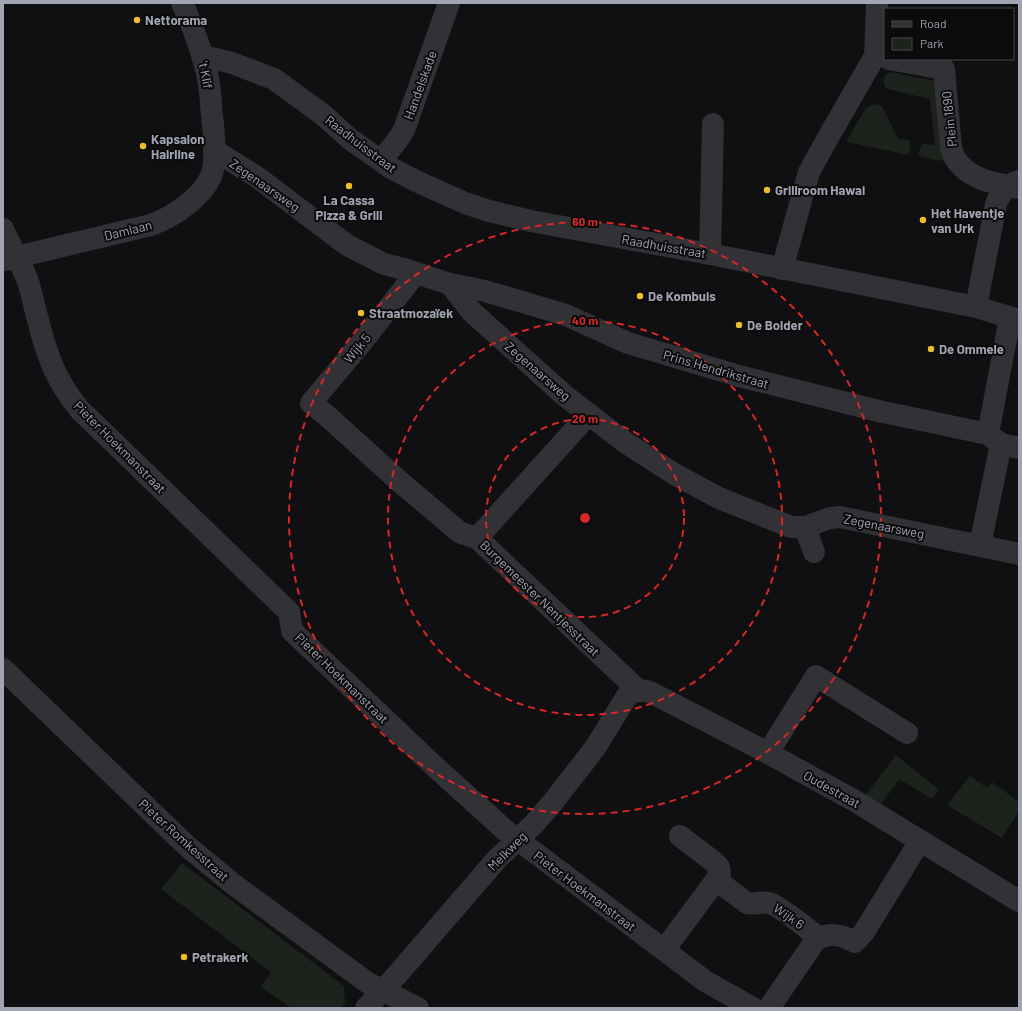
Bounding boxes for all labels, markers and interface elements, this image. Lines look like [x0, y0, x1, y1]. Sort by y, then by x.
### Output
legend [884, 8, 1014, 60]
place label: Nettorama [145, 12, 207, 28]
marker: Nettorama [132, 15, 142, 25]
text: Road [920, 16, 947, 30]
text: Park [920, 36, 944, 50]
street label: Handelskade [400, 48, 440, 122]
street label: 't Klif [195, 60, 217, 91]
street label: Plein 1890 [938, 90, 960, 148]
street label: Raadhuisstraat [322, 112, 400, 176]
place label: Kapsalon Hairline [151, 131, 204, 162]
marker: Kapsalon Hairline [138, 141, 148, 151]
street label: Zegenaarsweg [227, 155, 303, 215]
marker: La Cassa Pizza & Grill [344, 181, 354, 191]
place label: Grillroom Hawai [775, 182, 865, 198]
marker: Grillroom Hawai [762, 185, 772, 195]
place label: La Cassa Pizza & Grill [316, 192, 382, 223]
place label: Het Haventje van Urk [931, 205, 1004, 236]
text: 60 m [572, 214, 598, 228]
marker: Het Haventje van Urk [918, 215, 928, 225]
street label: Damlaan [102, 216, 154, 244]
street label: Raadhuisstraat [621, 231, 707, 261]
place label: De Kombuis [648, 288, 716, 304]
marker: De Kombuis [635, 291, 645, 301]
place label: Straatmozaïek [369, 305, 453, 321]
marker: Straatmozaïek [356, 308, 366, 318]
text: 40 m [572, 313, 598, 327]
place label: De Bolder [747, 317, 803, 333]
marker: De Bolder [734, 320, 744, 330]
street label: Wijk 5 [340, 330, 374, 366]
street label: Zegenaarsweg [502, 338, 574, 404]
place label: De Ommele [939, 341, 1004, 357]
marker: De Ommele [926, 344, 936, 354]
street label: Prins Hendrikstraat [661, 346, 771, 392]
street label: Pieter Hoekmanstraat [71, 398, 169, 496]
text: 20 m [572, 411, 598, 425]
street label: Zegenaarsweg [842, 510, 926, 542]
centre of rings [578, 511, 592, 525]
street label: Burgemeester Nentjesstraat [477, 537, 603, 659]
street label: Pieter Hoekmanstraat [292, 629, 392, 727]
street label: Oudestraat [801, 767, 863, 811]
street label: Pieter Romkesstraat [136, 796, 232, 884]
street label: Melkweg [484, 828, 530, 874]
street label: Pieter Hoekmanstraat [531, 847, 639, 935]
street label: Wijk 6 [771, 900, 808, 932]
place label: Petrakerk [192, 949, 248, 965]
marker: Petrakerk [179, 952, 189, 962]

